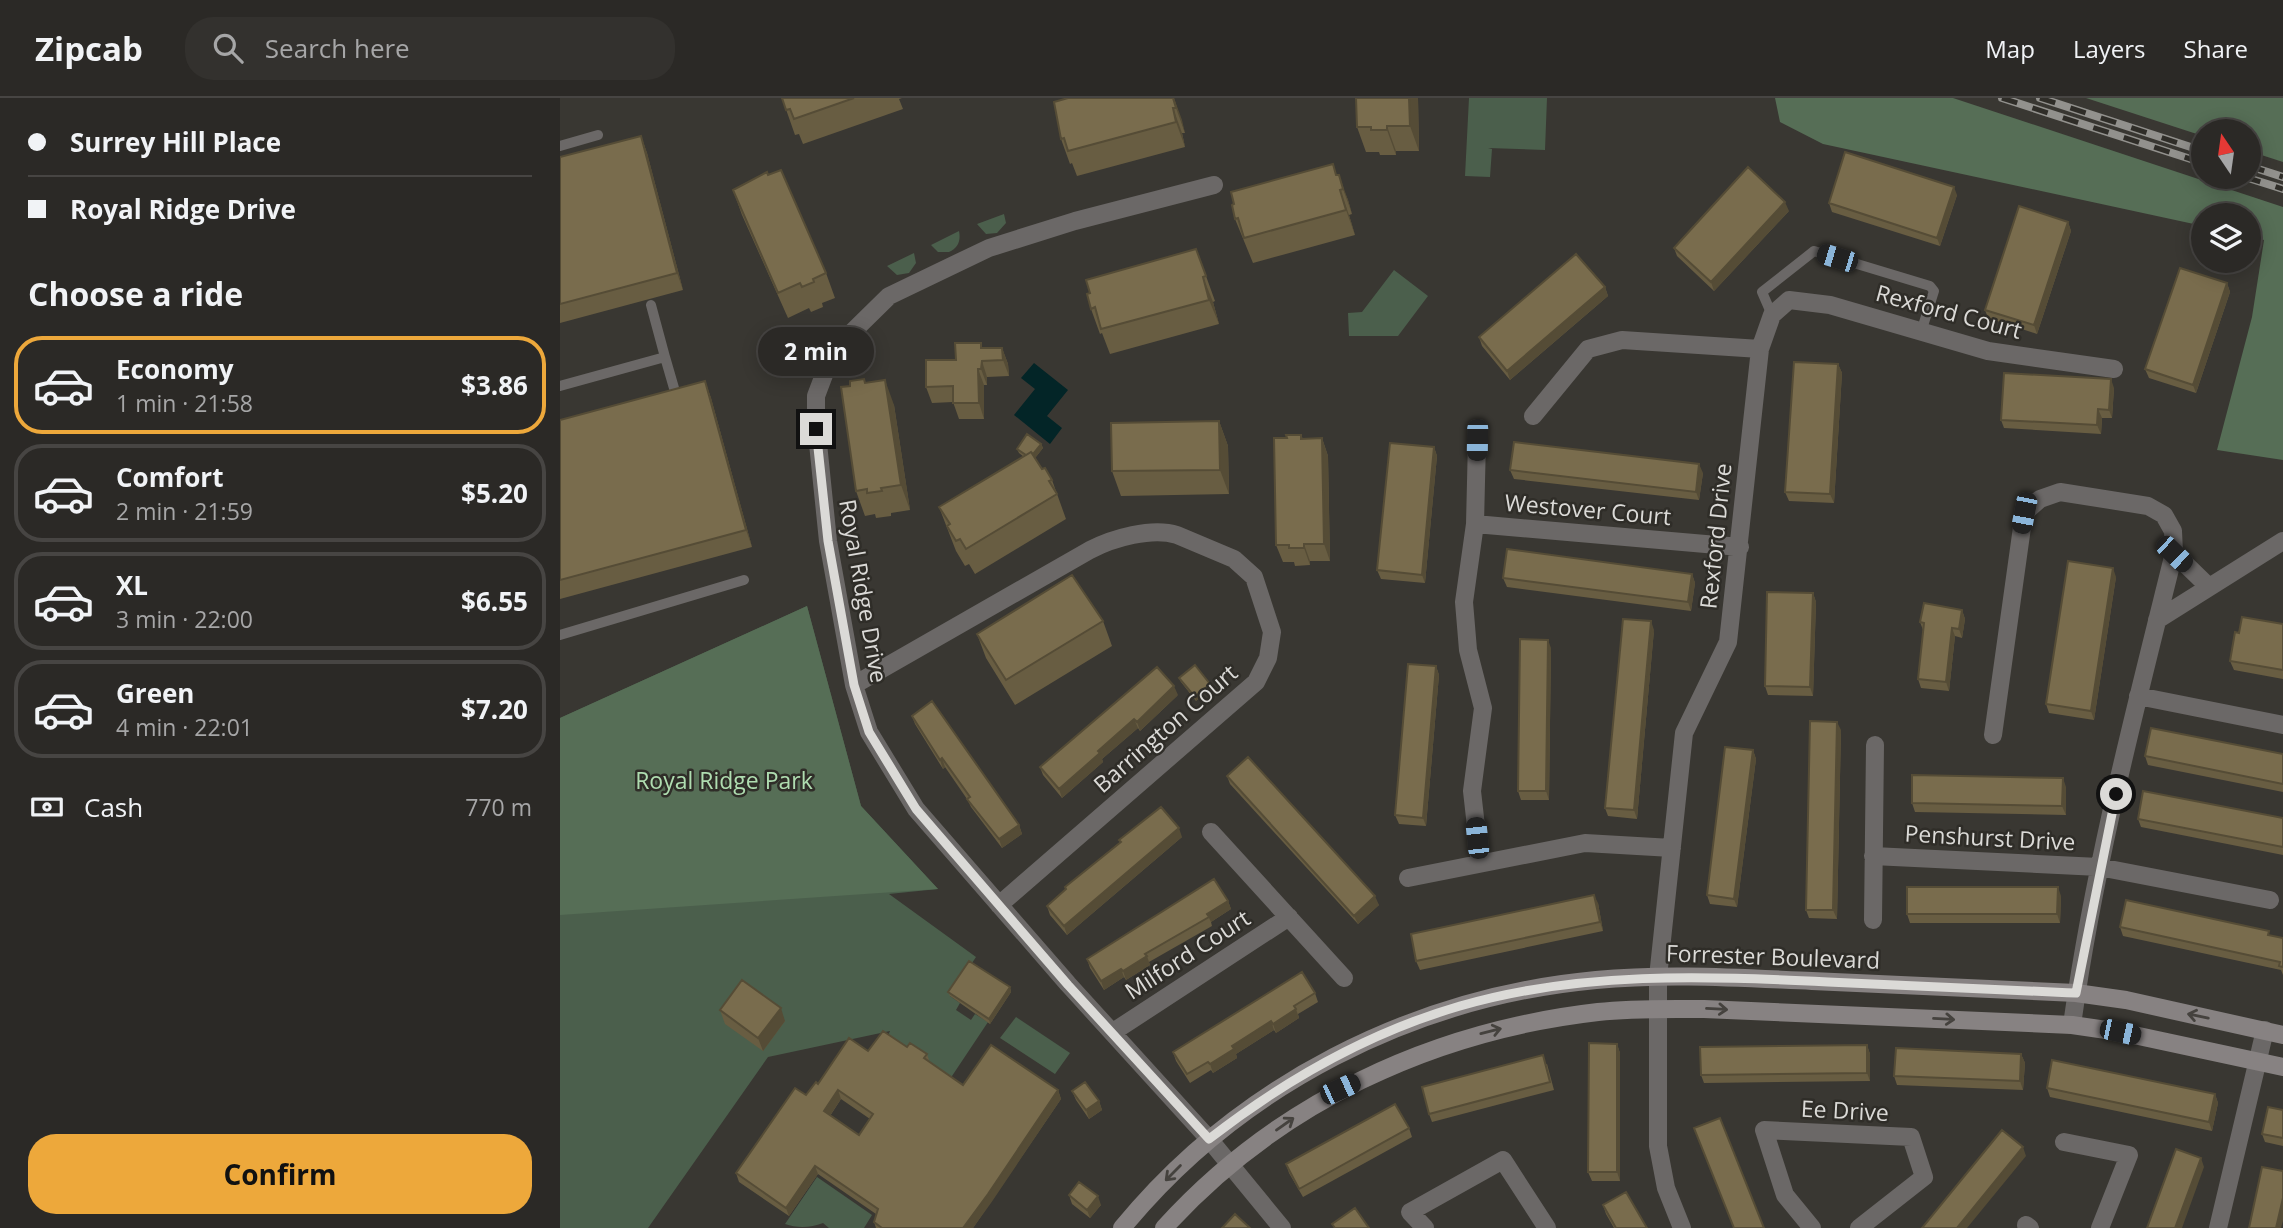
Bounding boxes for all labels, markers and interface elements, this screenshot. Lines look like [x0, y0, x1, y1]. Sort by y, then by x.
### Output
search box [185, 17, 675, 80]
text: Zipcab [35, 26, 143, 71]
icon: search [209, 29, 247, 67]
text: Search here [265, 30, 410, 66]
text: Map [1985, 32, 2035, 65]
text: Layers [2073, 32, 2146, 65]
text: Share [2184, 32, 2248, 65]
north arrow [2191, 119, 2261, 189]
map controls [2191, 119, 2261, 273]
text: Surrey Hill Place [70, 124, 281, 160]
text: Royal Ridge Drive [70, 191, 296, 227]
button: layers [2191, 203, 2261, 273]
car [1814, 242, 1861, 274]
text: Choose a ride [28, 272, 243, 315]
street label: Rexford Court [1872, 276, 2026, 346]
callout: 2 min [758, 328, 874, 376]
text: 2 min [784, 335, 848, 367]
text: Economy [116, 351, 234, 387]
icon: car [32, 354, 95, 417]
text: $3.86 [461, 367, 528, 403]
text: 1 min · 21:58 [116, 387, 253, 419]
route end [800, 413, 832, 445]
car [1467, 419, 1488, 461]
text: Comfort [116, 459, 223, 495]
street label: Rexford Drive [1691, 461, 1739, 611]
icon: car [32, 462, 95, 525]
text: $5.20 [461, 475, 528, 511]
street label: Westover Court [1503, 486, 1673, 532]
car [2010, 490, 2039, 536]
text: 2 min · 21:59 [116, 495, 253, 527]
street label: Royal Ridge Drive [832, 497, 896, 685]
car [2152, 532, 2197, 576]
text: XL [116, 567, 148, 603]
icon: car [32, 570, 95, 633]
text: $6.55 [461, 583, 528, 619]
text: 3 min · 22:00 [116, 603, 253, 635]
street label: Barrington Court [1086, 657, 1244, 799]
text: Green [116, 675, 194, 711]
icon: car [32, 678, 95, 741]
text: $7.20 [461, 691, 528, 727]
text: 4 min · 22:01 [116, 711, 253, 743]
park label: Royal Ridge Park [635, 764, 813, 796]
route start [2100, 778, 2132, 810]
icon: cash [28, 788, 66, 826]
text: Cash [84, 789, 143, 825]
text: 770 m [465, 791, 532, 823]
car [1465, 816, 1490, 860]
street label: Penshurst Drive [1904, 817, 2076, 857]
street label: Milford Court [1118, 902, 1256, 1006]
street label: Forrester Boulevard [1665, 936, 1881, 976]
one-way arrow [1705, 1003, 1728, 1016]
one-way arrow [2187, 1009, 2210, 1022]
one-way arrow [1932, 1013, 1955, 1026]
car [2098, 1017, 2143, 1047]
one-way arrow [1479, 1024, 1502, 1037]
car [1317, 1071, 1364, 1107]
street label: Ee Drive [1800, 1092, 1890, 1128]
one-way arrow [1275, 1116, 1294, 1131]
button: Confirm [28, 1134, 532, 1214]
one-way arrow [1164, 1164, 1181, 1181]

